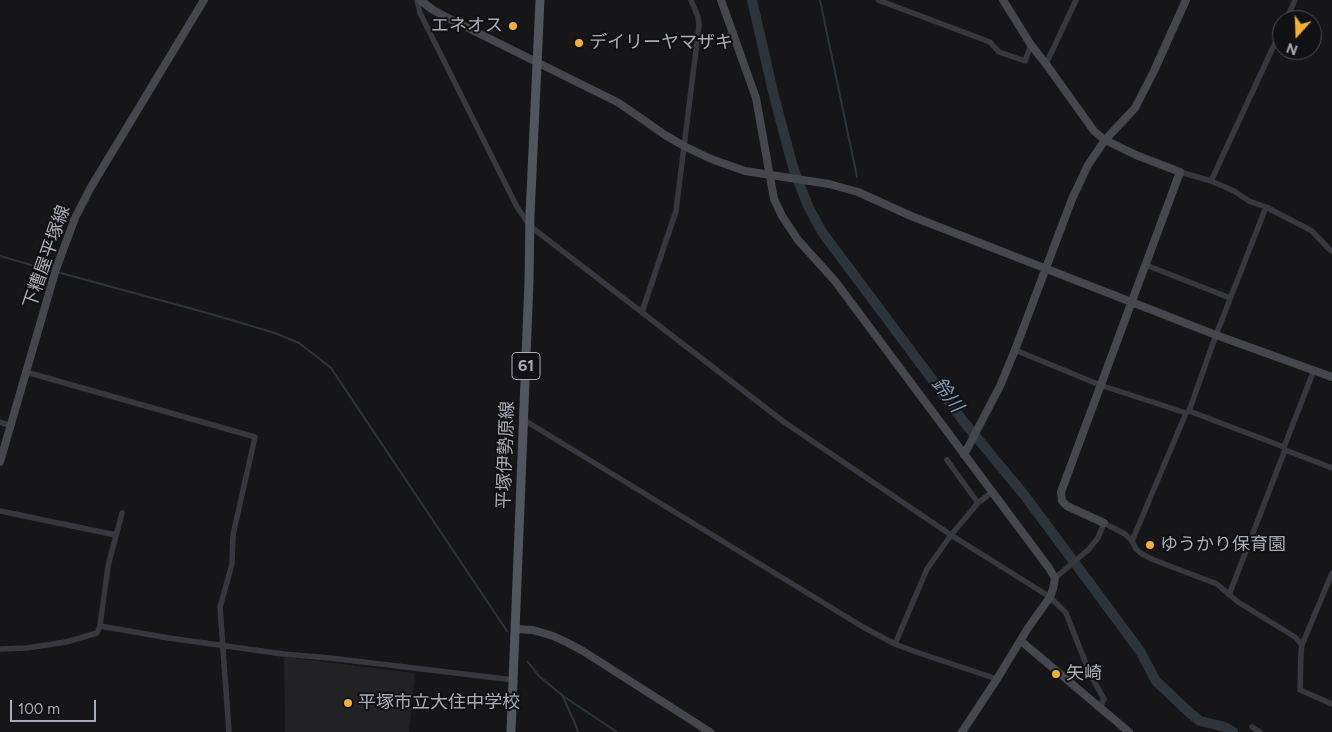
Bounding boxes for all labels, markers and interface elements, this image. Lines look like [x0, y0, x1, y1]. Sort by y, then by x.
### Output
north arrow [1272, 10, 1322, 60]
place label: エネオス [431, 15, 503, 37]
marker: エネオス [507, 20, 519, 32]
place label: デイリーヤマザキ [589, 32, 733, 54]
marker: デイリーヤマザキ [573, 37, 585, 49]
text: N [1284, 39, 1300, 58]
street label: 下糟屋平塚線 [19, 202, 75, 312]
road number: 61 [512, 352, 540, 380]
water label: 鈴川 [926, 373, 968, 417]
street label: 平塚伊勢原線 [493, 401, 519, 509]
place label: ゆうかり保育園 [1160, 534, 1286, 556]
marker: ゆうかり保育園 [1144, 539, 1156, 551]
place label: 矢崎 [1066, 663, 1102, 685]
marker: 矢崎 [1050, 668, 1062, 680]
scale bar [12, 690, 99, 722]
place label: 平塚市立大住中学校 [358, 692, 520, 714]
marker: 平塚市立大住中学校 [342, 697, 354, 709]
text: 100 m [18, 700, 60, 718]

